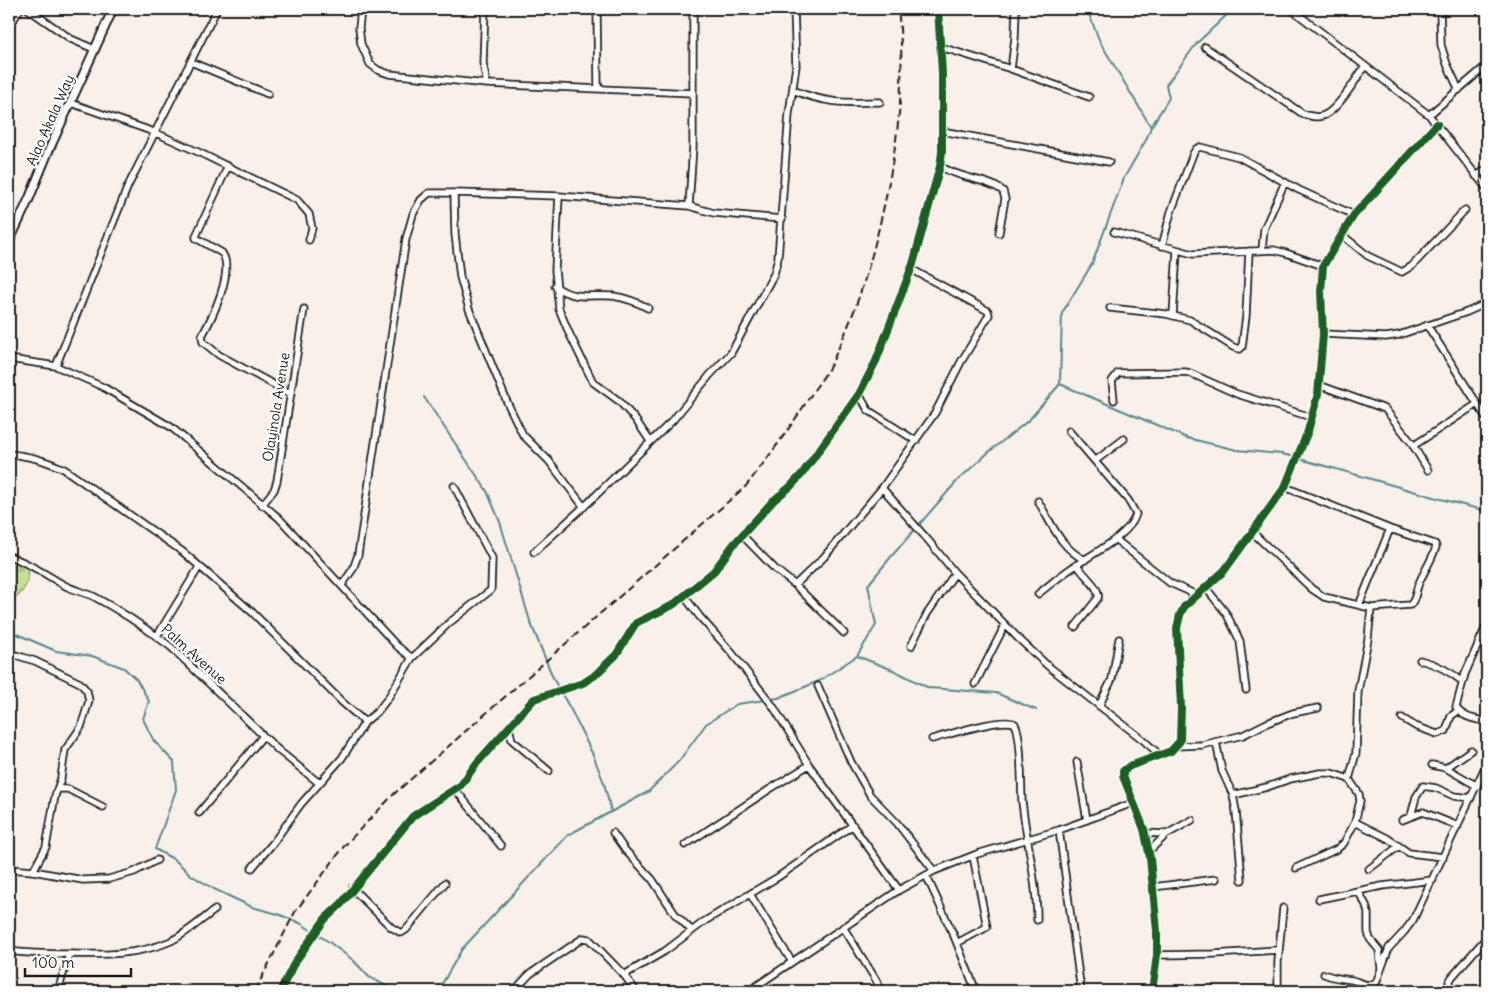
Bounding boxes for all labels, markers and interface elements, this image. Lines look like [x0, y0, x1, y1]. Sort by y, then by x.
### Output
street label: Alao Akala Way [22, 72, 78, 168]
street label: Olayinola Avenue [258, 351, 294, 463]
street label: Palm Avenue [158, 620, 230, 688]
scale bar [25, 945, 131, 977]
text: 100 m [32, 953, 74, 972]

